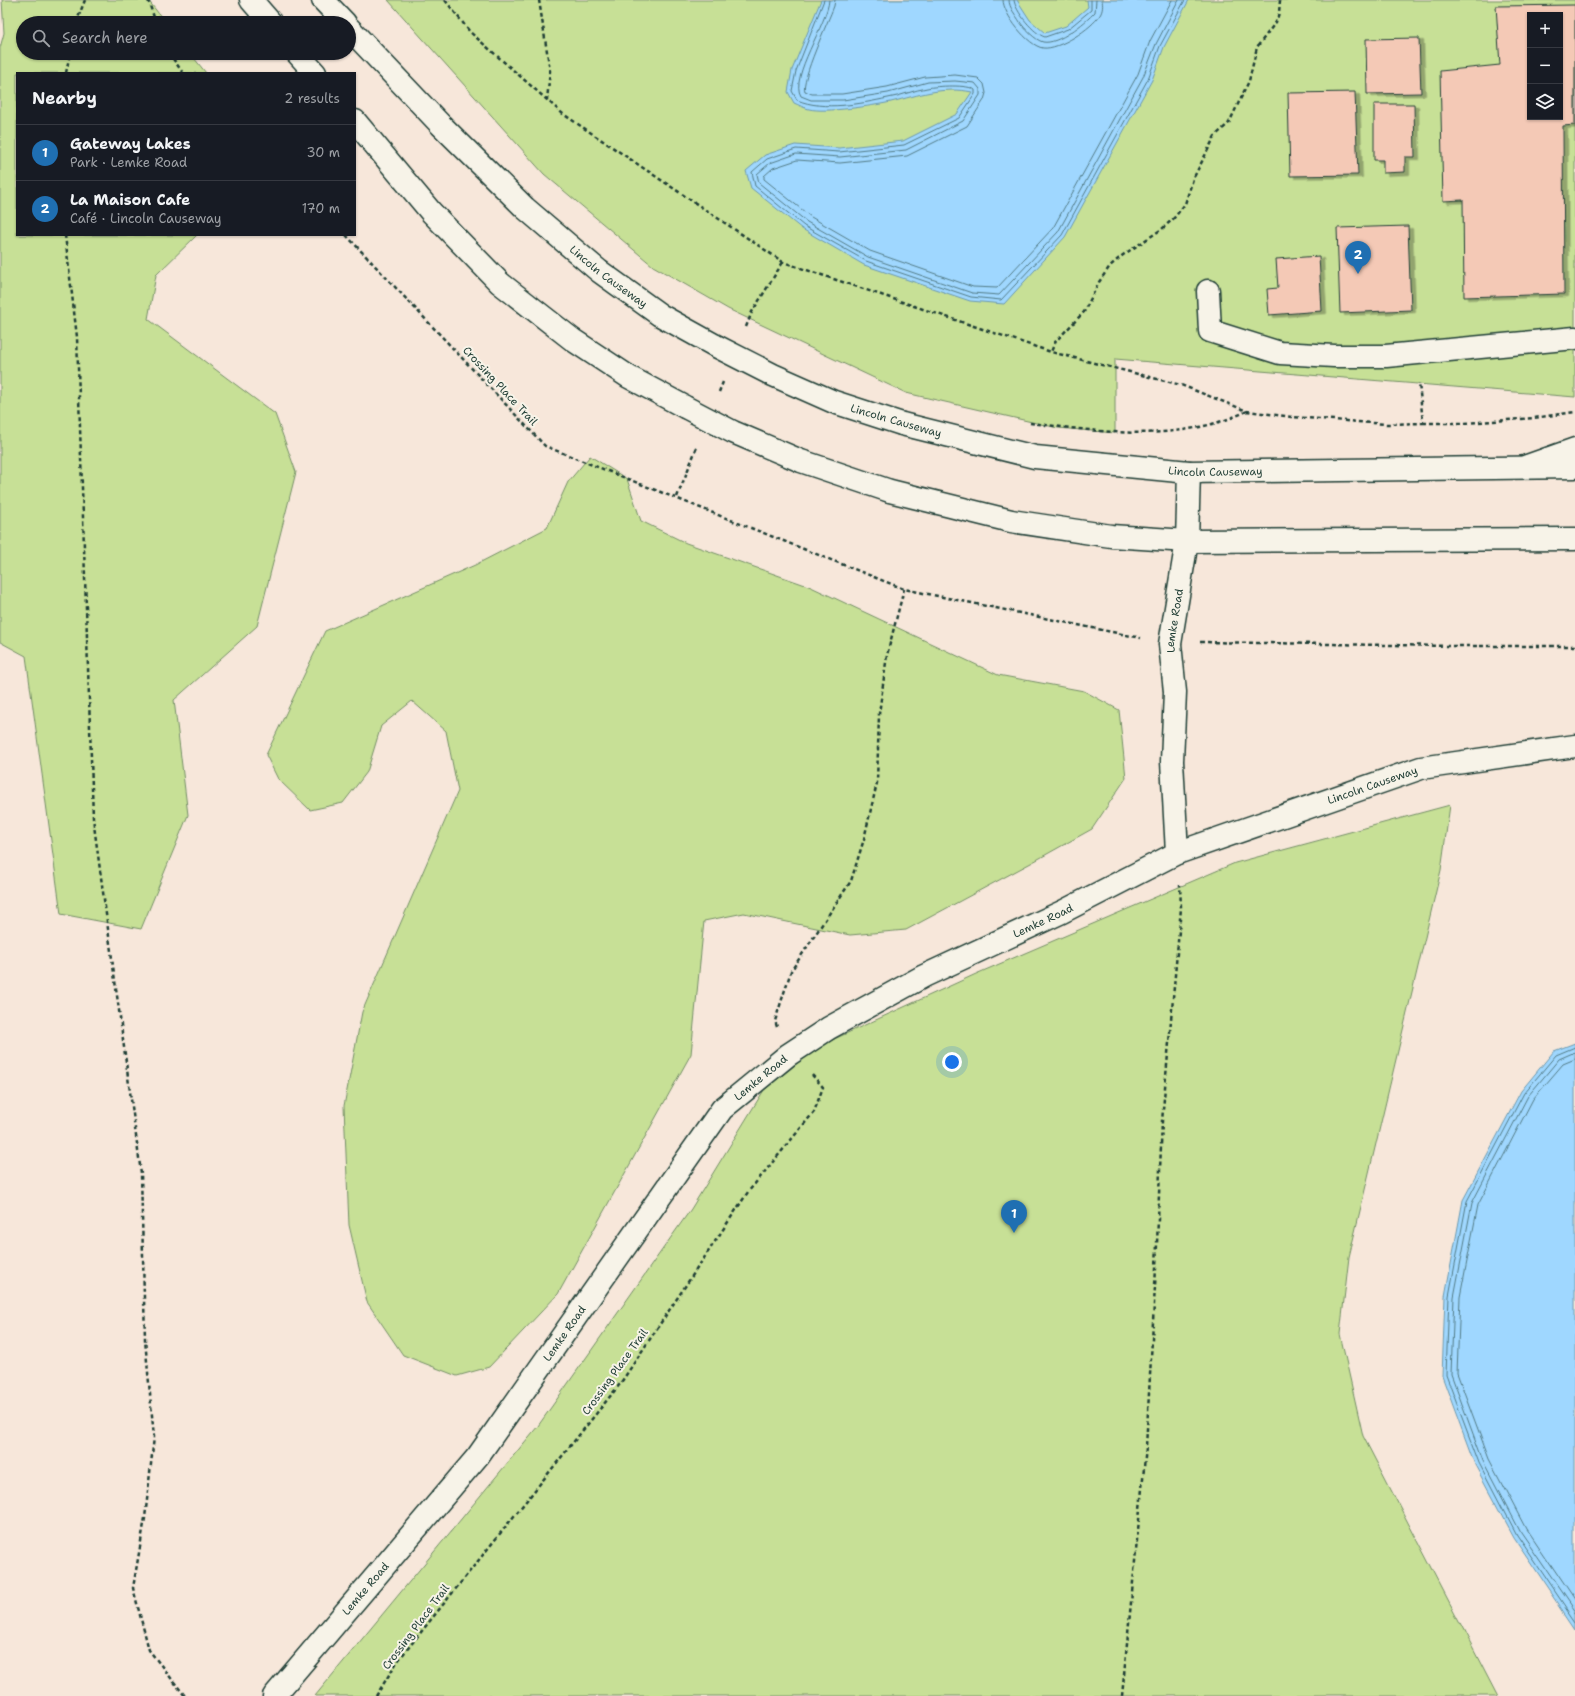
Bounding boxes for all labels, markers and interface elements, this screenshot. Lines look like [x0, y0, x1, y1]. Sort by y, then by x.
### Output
map controls [1527, 12, 1563, 120]
button: + [1527, 12, 1563, 48]
search box [16, 16, 356, 60]
icon: search [30, 27, 52, 49]
text: Search here [62, 28, 148, 48]
button: − [1527, 48, 1563, 84]
button: layers [1527, 84, 1563, 120]
text: Nearby [32, 87, 97, 109]
text: 2 results [284, 90, 340, 107]
text: Gateway Lakes [70, 134, 191, 154]
text: 1 [42, 144, 48, 161]
text: 30 m [306, 144, 340, 161]
text: Park · Lemke Road [70, 154, 187, 171]
text: La Maison Cafe [70, 190, 190, 210]
text: 2 [40, 200, 50, 217]
text: 170 m [302, 200, 340, 217]
text: Café · Lincoln Causeway [70, 210, 221, 227]
pin: 2 [1345, 241, 1371, 274]
street label: Lincoln Causeway [567, 242, 651, 311]
street label: Crossing Place Trail [459, 343, 541, 429]
street label: Lincoln Causeway [849, 401, 943, 441]
street label: Lincoln Causeway [1167, 463, 1263, 480]
street label: Lemke Road [1162, 587, 1187, 654]
street label: Lincoln Causeway [1325, 762, 1419, 808]
street label: Lemke Road [1010, 900, 1076, 941]
street label: Lemke Road [731, 1051, 790, 1104]
your location [942, 1052, 962, 1072]
pin: 1 [1001, 1200, 1027, 1233]
street label: Lemke Road [539, 1302, 589, 1364]
street label: Crossing Place Trail [579, 1325, 652, 1418]
street label: Lemke Road [339, 1559, 392, 1618]
street label: Crossing Place Trail [379, 1581, 453, 1673]

